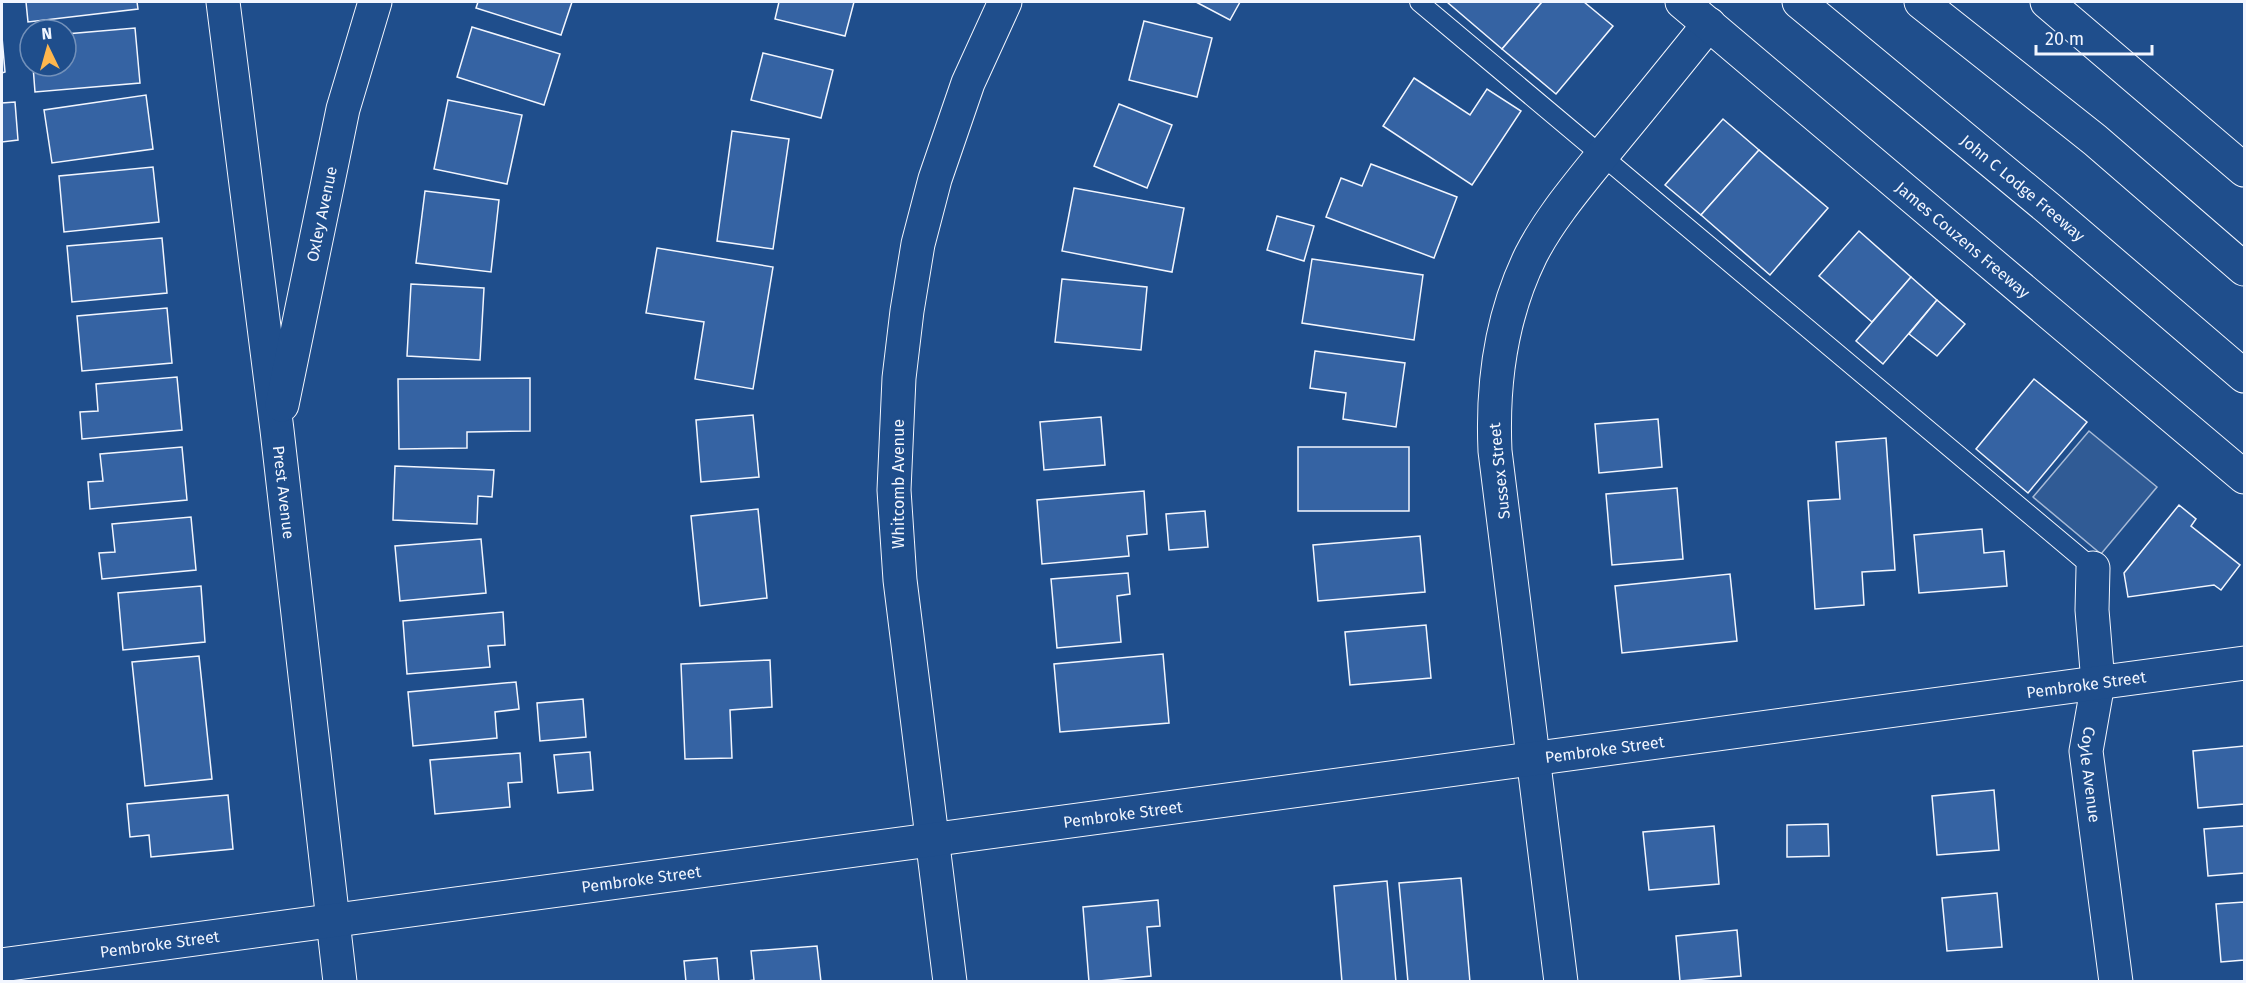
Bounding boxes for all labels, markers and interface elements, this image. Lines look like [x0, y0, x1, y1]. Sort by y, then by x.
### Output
north arrow [18, 18, 78, 78]
scale bar [2036, 18, 2152, 56]
text: N [41, 24, 53, 43]
text: 20 m [2045, 28, 2084, 50]
street label: John C Lodge Freeway [1957, 131, 2089, 246]
street label: Oxley Avenue [303, 165, 341, 264]
street label: James Couzens Freeway [1892, 178, 2034, 302]
street label: Whitcomb Avenue [889, 419, 908, 549]
street label: Sussex Street [1485, 422, 1514, 520]
street label: Prest Avenue [269, 444, 298, 540]
street label: Pembroke Street [2025, 667, 2147, 702]
street label: Coyle Avenue [2076, 725, 2104, 824]
street label: Pembroke Street [1544, 732, 1666, 767]
street label: Pembroke Street [1062, 797, 1184, 832]
street label: Pembroke Street [580, 862, 702, 897]
street label: Pembroke Street [99, 927, 221, 962]

